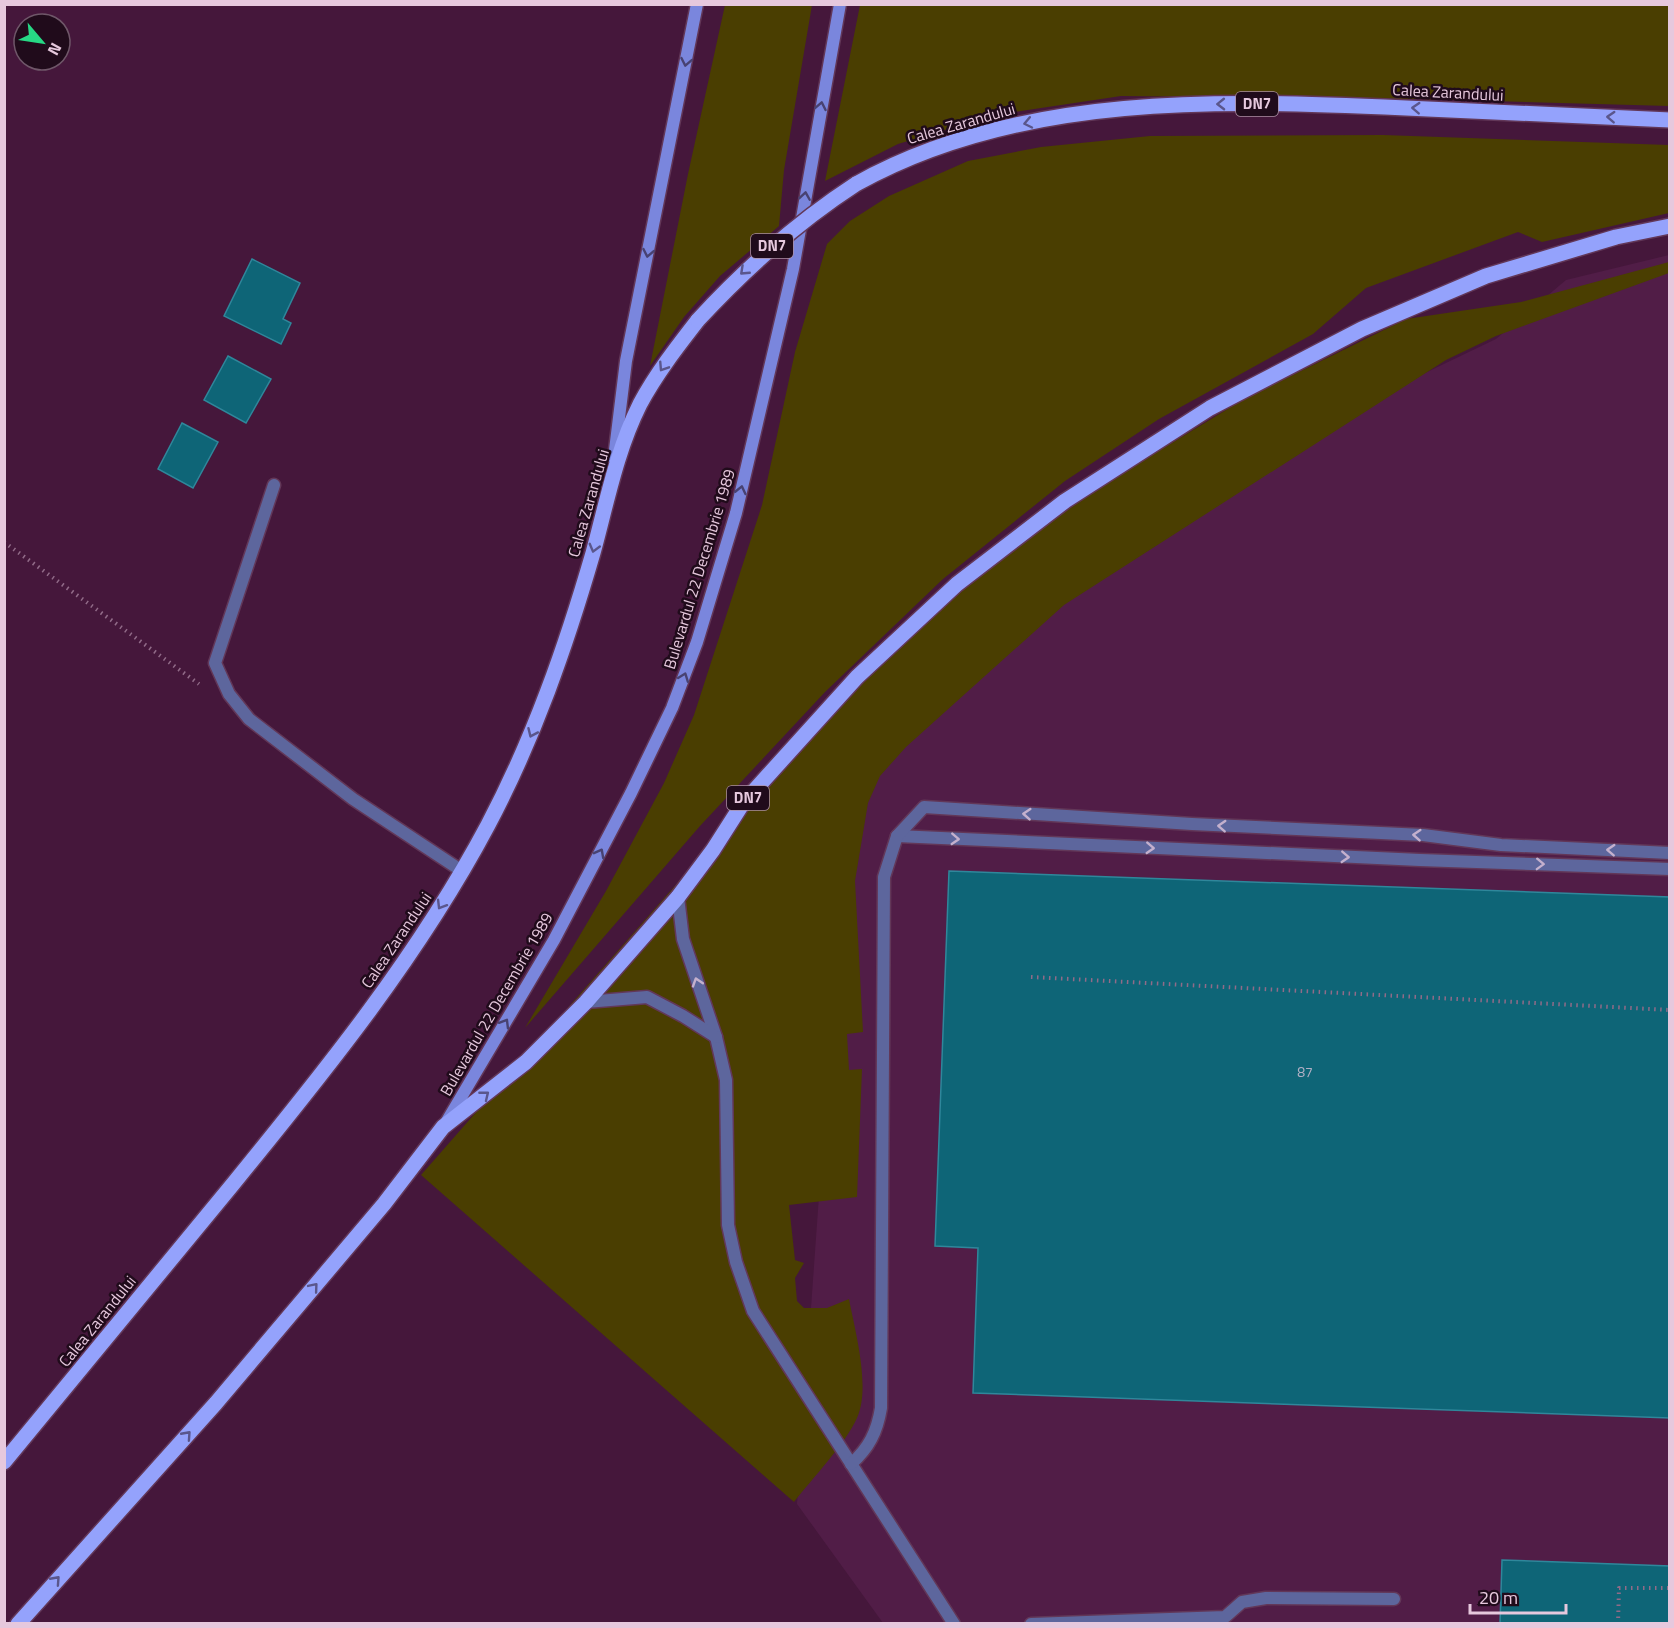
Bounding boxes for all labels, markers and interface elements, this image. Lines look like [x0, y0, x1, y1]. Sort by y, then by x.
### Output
north arrow [12, 12, 72, 72]
text: N [42, 39, 68, 60]
one-way arrow [680, 57, 693, 67]
street label: Calea Zarandului [1392, 77, 1504, 107]
road number: DN7 [1236, 92, 1278, 116]
street label: Calea Zarandului [904, 96, 1018, 150]
one-way arrow [1217, 98, 1226, 110]
one-way arrow [814, 101, 827, 111]
one-way arrow [1412, 102, 1421, 115]
one-way arrow [1607, 111, 1616, 124]
one-way arrow [1023, 115, 1033, 128]
one-way arrow [798, 191, 810, 200]
road number: DN7 [751, 234, 793, 258]
one-way arrow [642, 248, 655, 258]
one-way arrow [740, 264, 751, 275]
one-way arrow [659, 361, 670, 372]
street label: Calea Zarandului [561, 446, 615, 560]
street label: Bulevardul 22 Decembrie 1989 [657, 466, 741, 672]
one-way arrow [734, 486, 747, 496]
one-way arrow [588, 543, 601, 553]
one-way arrow [677, 672, 689, 683]
one-way arrow [527, 726, 539, 737]
road number: DN7 [727, 786, 769, 810]
one-way arrow [1023, 808, 1032, 821]
one-way arrow [1218, 819, 1227, 832]
one-way arrow [1412, 829, 1421, 842]
one-way arrow [951, 832, 960, 845]
one-way arrow [1145, 841, 1154, 854]
one-way arrow [1607, 844, 1616, 857]
one-way arrow [593, 848, 604, 859]
one-way arrow [1340, 850, 1349, 863]
one-way arrow [1535, 858, 1544, 871]
street label: Calea Zarandului [355, 887, 437, 993]
one-way arrow [437, 899, 448, 909]
street label: Bulevardul 22 Decembrie 1989 [434, 908, 558, 1100]
one-way arrow [692, 977, 704, 988]
one-way arrow [498, 1019, 509, 1029]
house number: 87 [1297, 1061, 1313, 1082]
one-way arrow [478, 1091, 489, 1102]
street label: Calea Zarandului [53, 1270, 141, 1372]
one-way arrow [307, 1283, 318, 1294]
one-way arrow [180, 1431, 191, 1441]
one-way arrow [49, 1576, 60, 1587]
scale bar [1470, 1577, 1566, 1615]
text: 20 m [1479, 1584, 1518, 1611]

